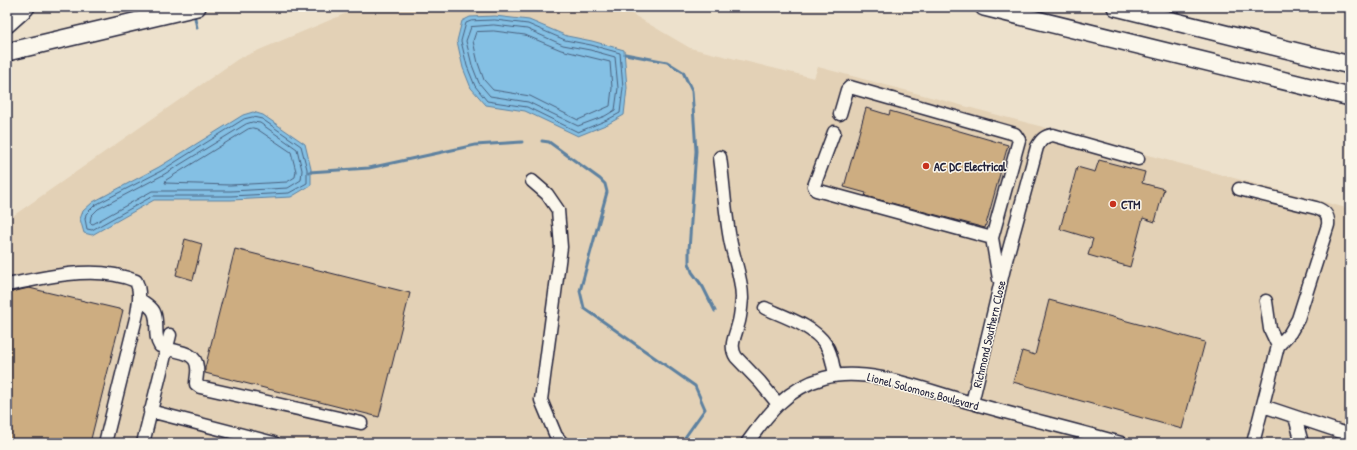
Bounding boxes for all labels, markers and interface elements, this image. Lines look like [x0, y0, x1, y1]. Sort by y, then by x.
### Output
place label: AC DC Electrical [934, 158, 1007, 175]
marker: AC DC Electrical [921, 161, 931, 171]
place label: CTM [1121, 196, 1140, 213]
marker: CTM [1108, 199, 1118, 209]
street label: Richmond Southern Close [968, 278, 1010, 389]
street label: Lionel Solomons Boulevard [865, 368, 981, 414]

